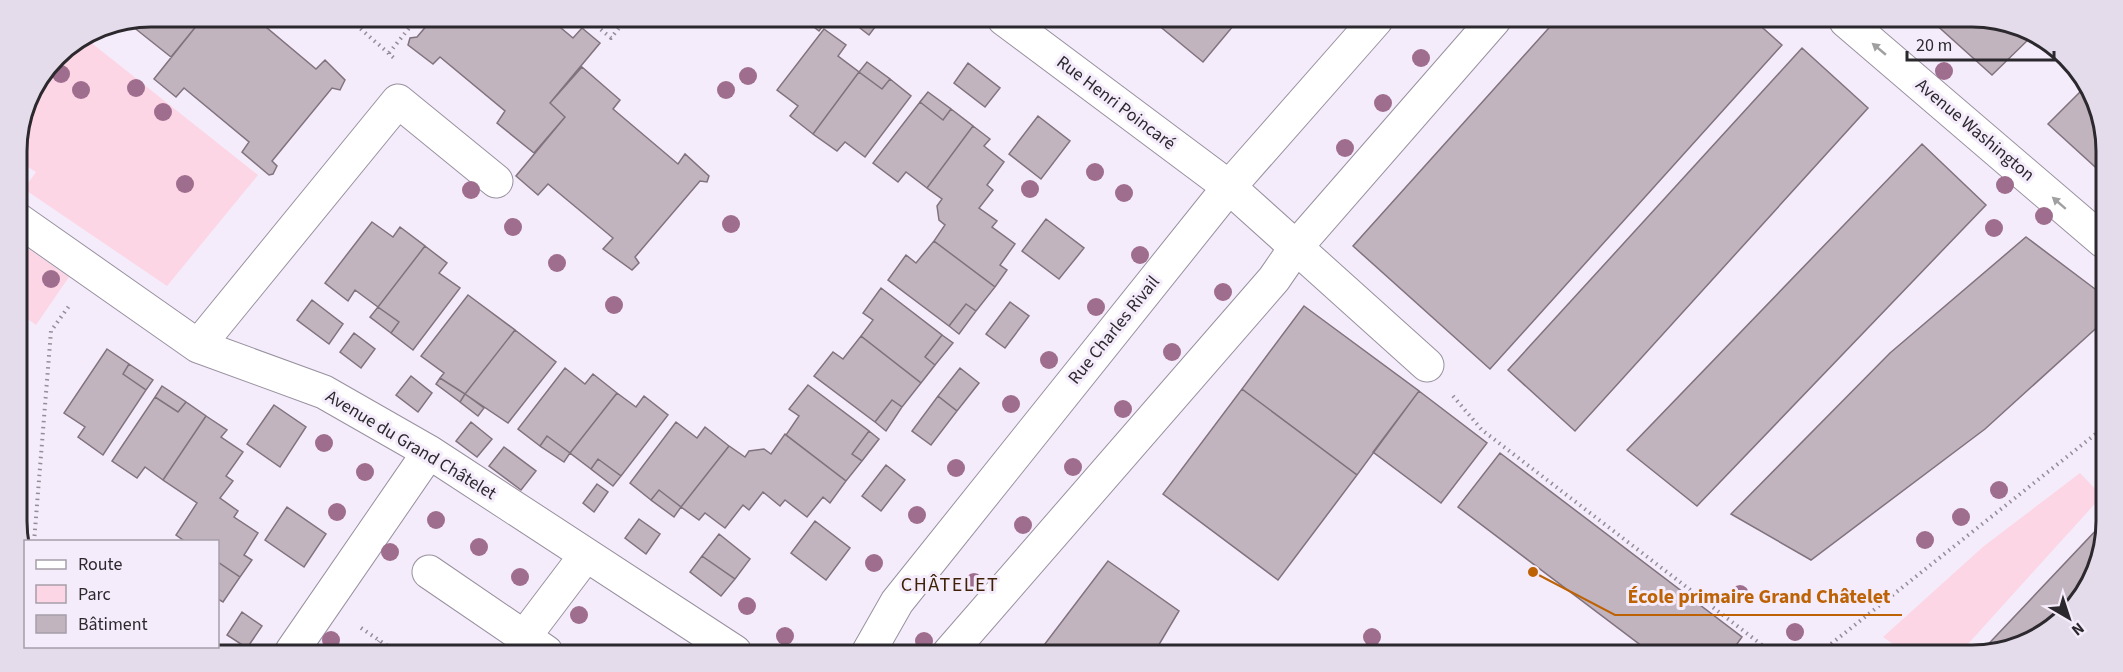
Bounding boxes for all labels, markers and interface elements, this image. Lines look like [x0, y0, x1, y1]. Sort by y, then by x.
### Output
scale bar [1907, 24, 2054, 62]
text: 20 m [1916, 33, 1952, 58]
one-way arrow [1872, 43, 1887, 56]
street label: Rue Henri Poincaré [1051, 50, 1181, 156]
street label: Avenue Washington [1910, 73, 2040, 187]
one-way arrow [2052, 196, 2067, 210]
street label: Rue Charles Rivail [1062, 270, 1166, 390]
street label: Avenue du Grand Châtelet [321, 384, 501, 506]
legend [24, 540, 219, 648]
text: Route [78, 552, 122, 577]
district label: CHÂTELET [901, 571, 999, 599]
callout: École primaire Grand Châtelet [1615, 577, 1902, 615]
text: Parc [78, 582, 111, 607]
text: École primaire Grand Châtelet [1627, 583, 1891, 611]
north arrow [2039, 588, 2099, 648]
text: Bâtiment [78, 612, 148, 637]
text: N [2067, 617, 2089, 641]

